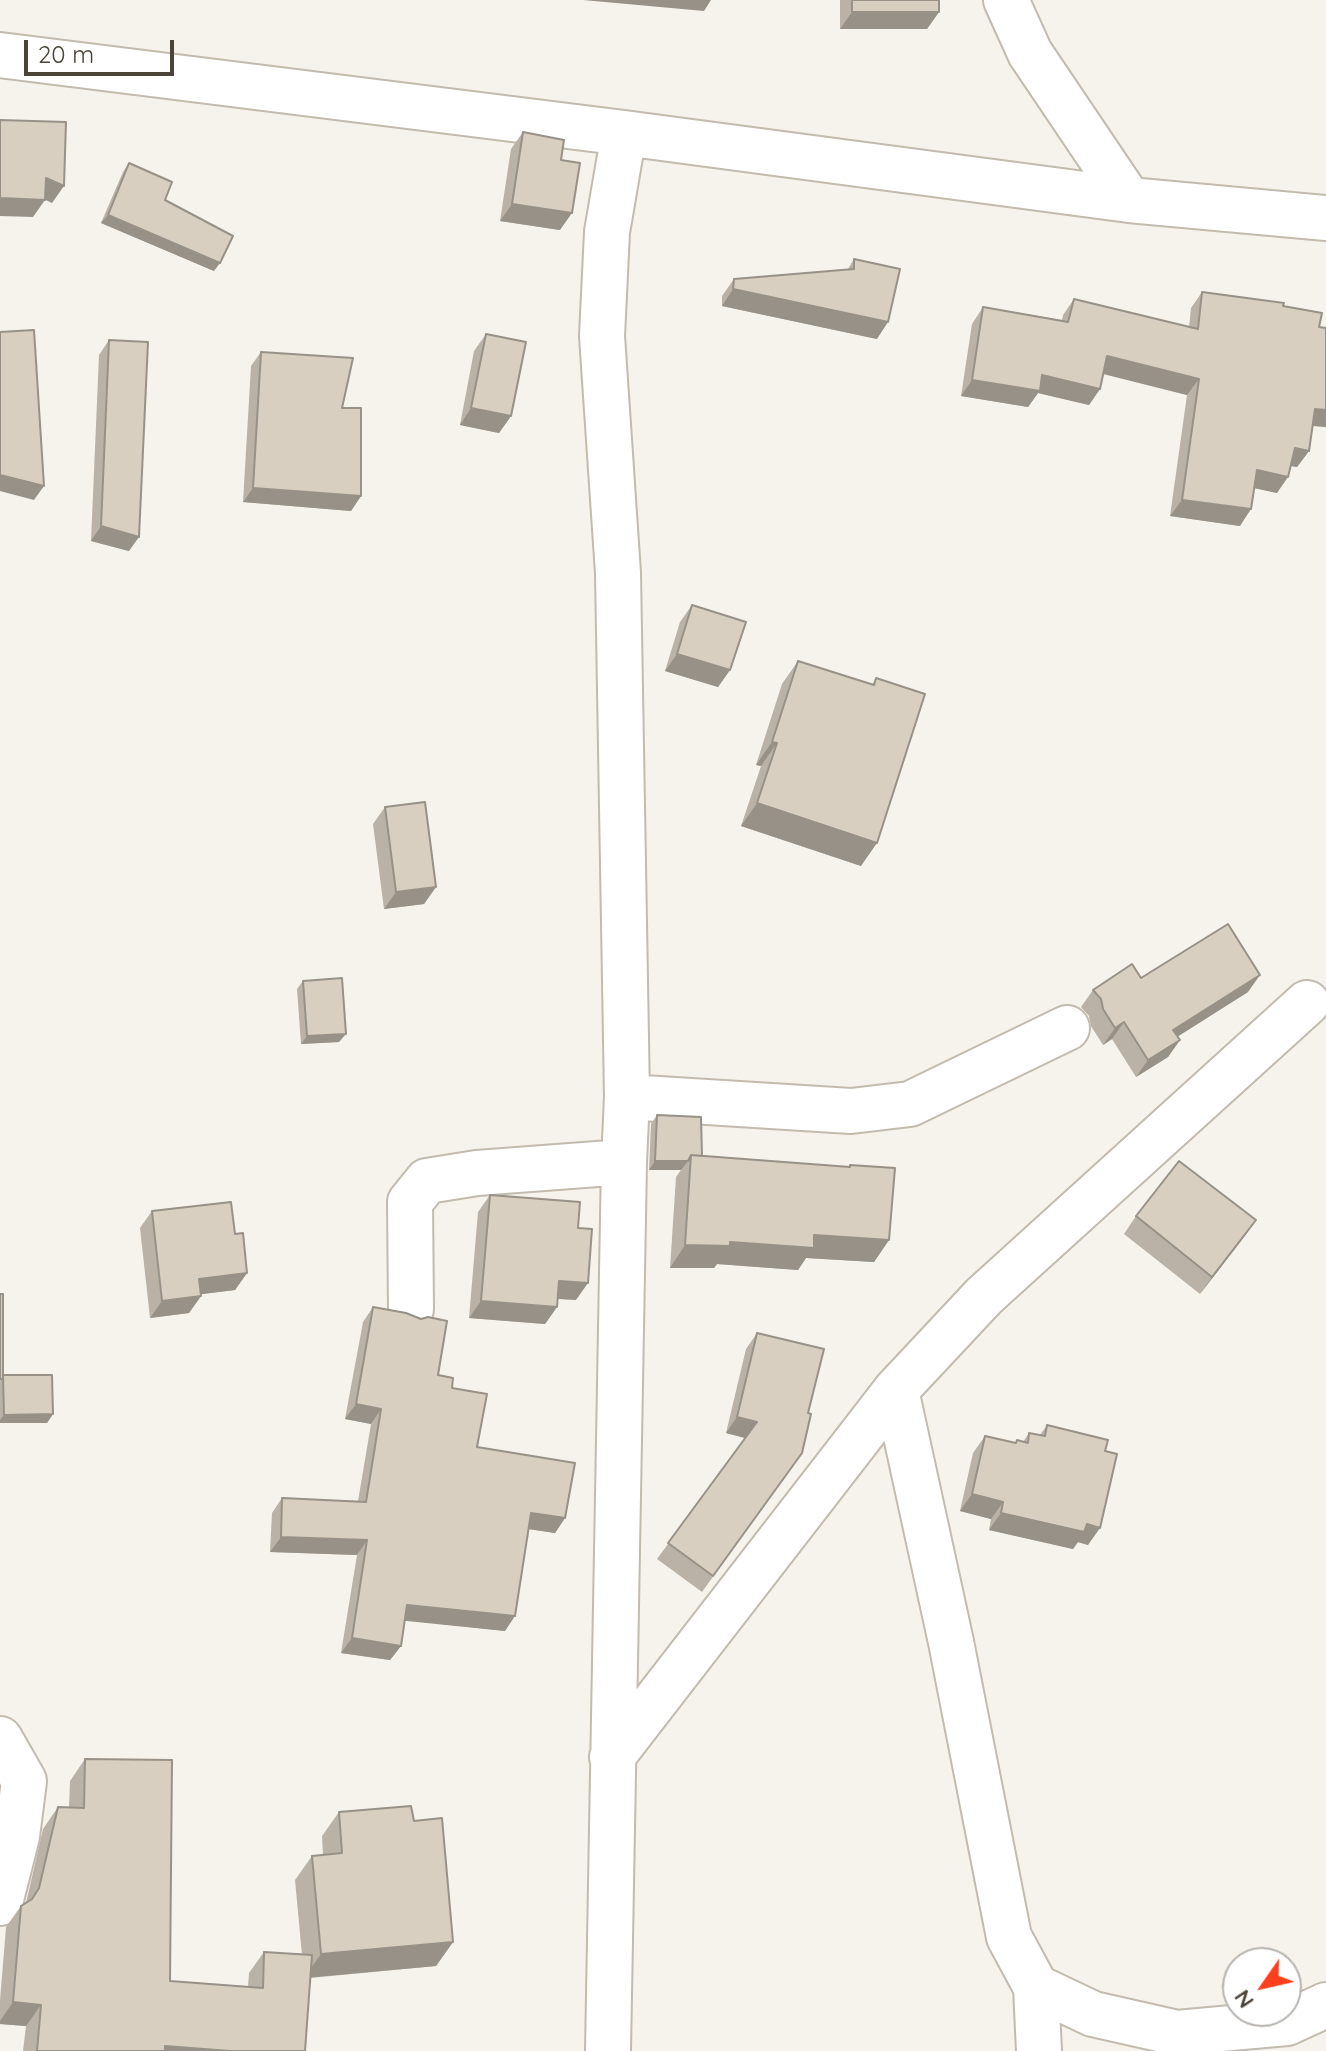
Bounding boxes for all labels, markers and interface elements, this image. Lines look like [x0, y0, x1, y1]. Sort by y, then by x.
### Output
scale bar [28, 24, 178, 74]
text: 20 m [38, 39, 94, 69]
north arrow [1222, 1947, 1302, 2027]
text: N [1228, 1985, 1260, 2014]

